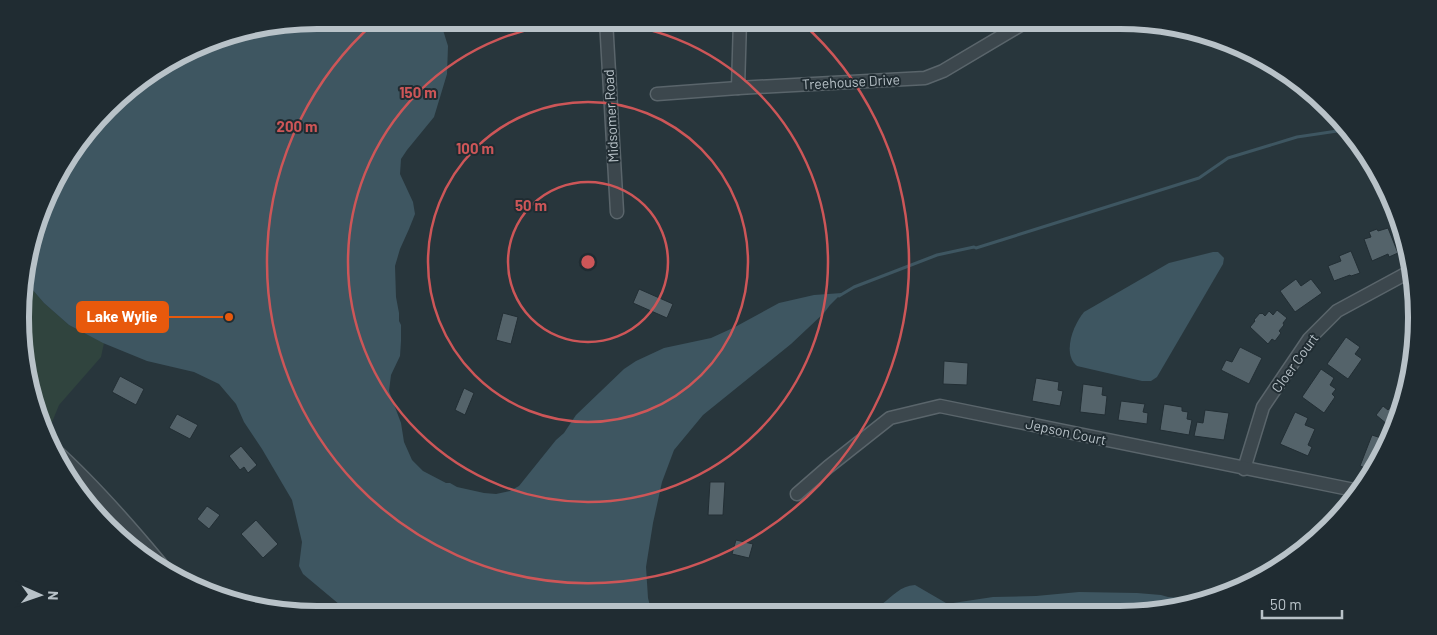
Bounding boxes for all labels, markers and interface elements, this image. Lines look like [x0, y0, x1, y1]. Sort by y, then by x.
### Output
street label: Midsomer Road [600, 69, 621, 163]
street label: Treehouse Drive [802, 70, 900, 93]
text: 150 m [399, 83, 437, 101]
text: 200 m [276, 117, 318, 135]
text: 100 m [456, 139, 494, 157]
text: 50 m [515, 196, 547, 214]
centre of rings [579, 253, 597, 271]
callout: Lake Wylie [77, 302, 168, 332]
text: Lake Wylie [86, 307, 158, 325]
street label: Cloer Court [1268, 330, 1322, 395]
street label: Jepson Court [1024, 415, 1108, 448]
north arrow [15, 570, 65, 620]
scale bar [1262, 588, 1342, 620]
text: N [45, 591, 62, 600]
text: 50 m [1270, 595, 1302, 613]

